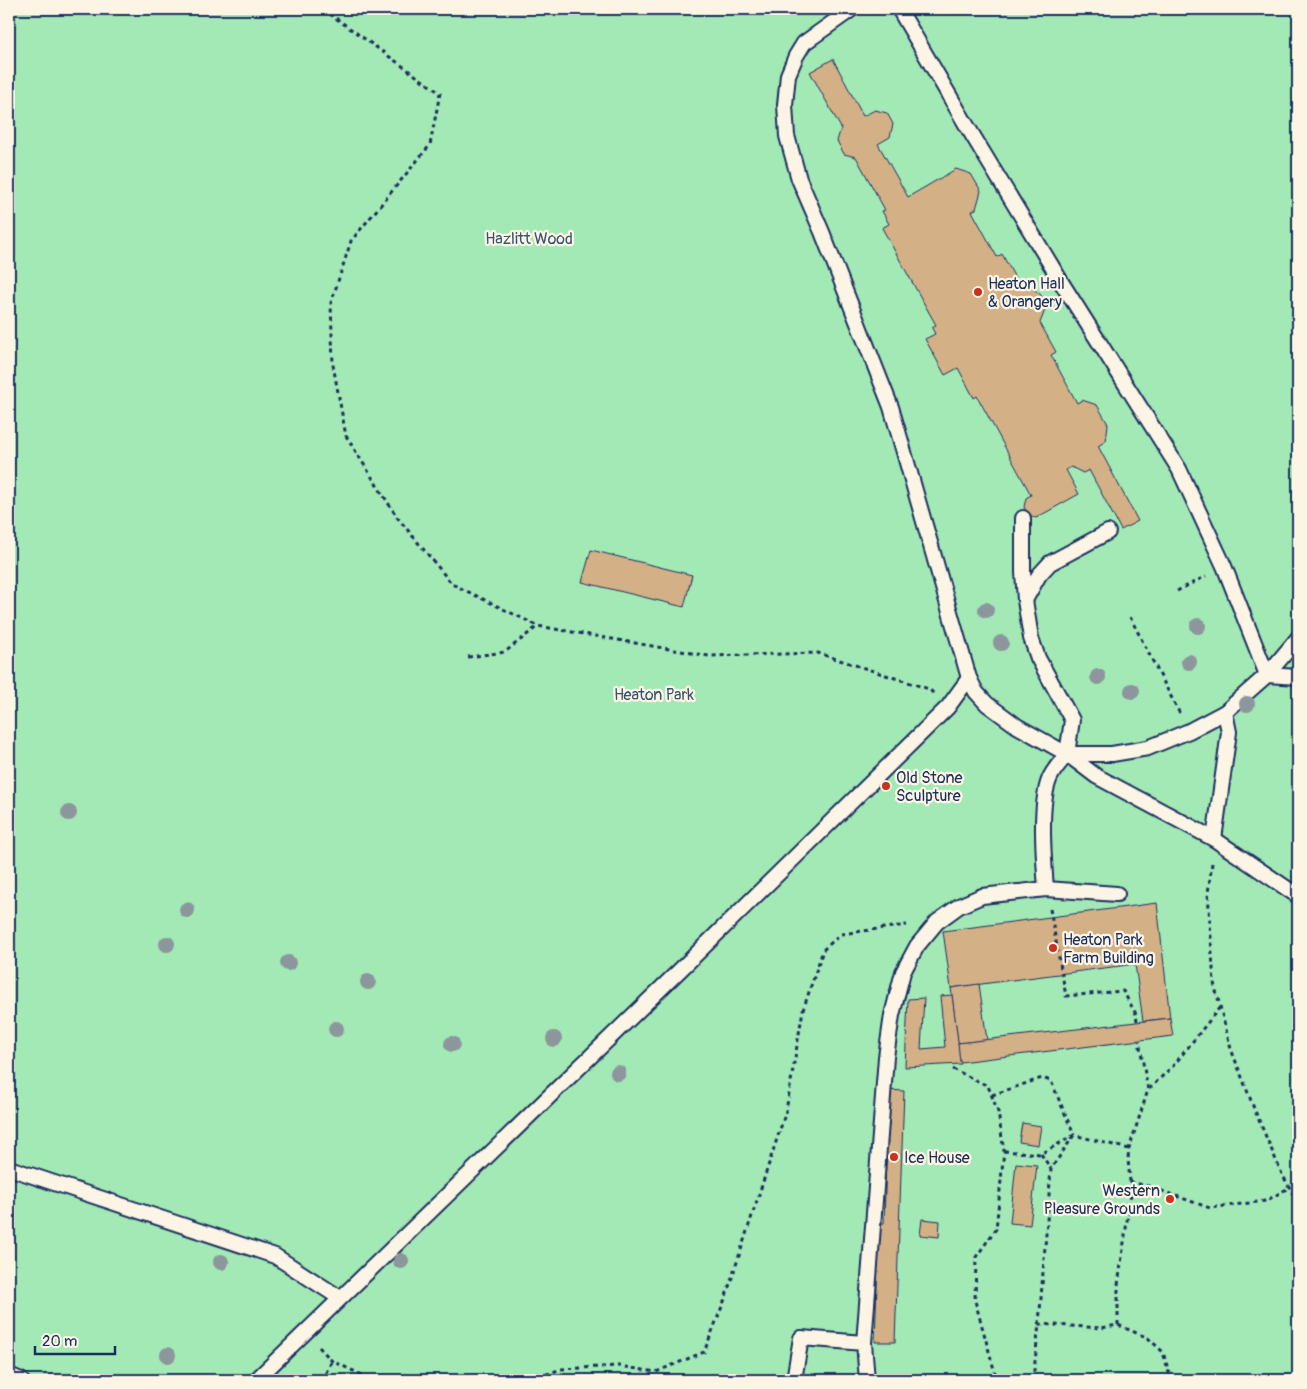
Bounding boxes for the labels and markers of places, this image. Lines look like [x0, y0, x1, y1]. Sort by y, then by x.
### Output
place label: Heaton Hall & Orangery [988, 274, 1065, 312]
marker: Heaton Hall & Orangery [972, 286, 984, 298]
place label: Old Stone Sculpture [896, 768, 963, 806]
marker: Old Stone Sculpture [880, 780, 892, 792]
place label: Heaton Park Farm Building [1063, 930, 1154, 968]
marker: Heaton Park Farm Building [1047, 942, 1059, 954]
place label: Ice House [904, 1148, 970, 1168]
marker: Ice House [888, 1151, 900, 1163]
place label: Western Pleasure Grounds [1044, 1181, 1160, 1219]
marker: Western Pleasure Grounds [1164, 1193, 1176, 1205]

